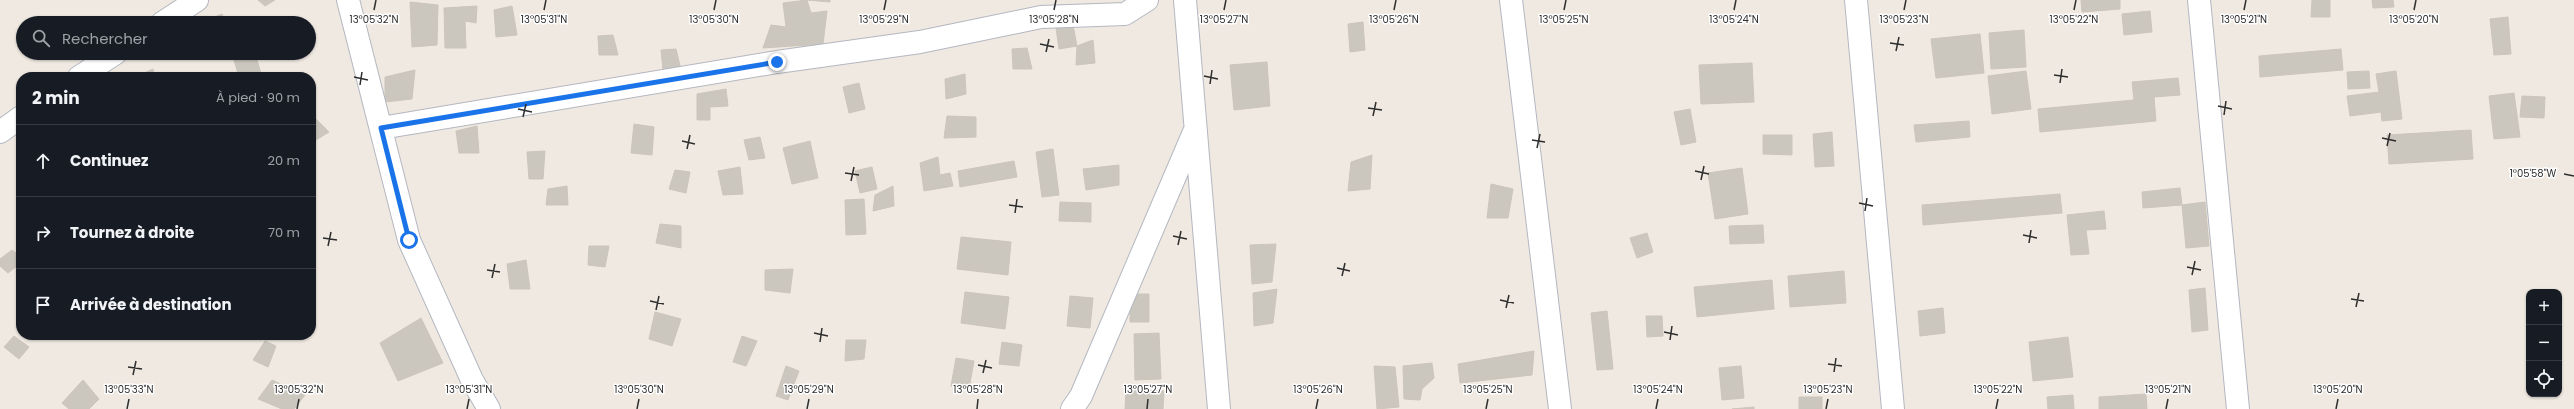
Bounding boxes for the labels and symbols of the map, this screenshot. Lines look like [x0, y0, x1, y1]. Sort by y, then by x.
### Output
text: 13°05'32"N [350, 12, 398, 27]
text: 13°05'31"N [521, 12, 567, 27]
text: 13°05'30"N [689, 12, 739, 27]
text: 13°05'29"N [859, 12, 909, 27]
text: 13°05'28"N [1029, 12, 1079, 27]
text: 13°05'27"N [1200, 12, 1248, 27]
text: 13°05'26"N [1369, 12, 1419, 27]
text: 13°05'25"N [1539, 12, 1589, 27]
text: 13°05'24"N [1709, 12, 1759, 27]
text: 13°05'23"N [1880, 12, 1928, 27]
text: 13°05'22"N [2050, 12, 2098, 27]
text: 13°05'21"N [2221, 12, 2267, 27]
text: 13°05'20"N [2389, 12, 2439, 27]
route end [768, 53, 786, 71]
text: 1°05'58"W [2510, 166, 2557, 181]
route start [400, 231, 418, 249]
text: 13°05'33"N [104, 382, 154, 397]
text: 13°05'32"N [275, 382, 323, 397]
text: 13°05'31"N [446, 382, 492, 397]
text: 13°05'30"N [614, 382, 664, 397]
text: 13°05'29"N [784, 382, 834, 397]
text: 13°05'28"N [953, 382, 1003, 397]
text: 13°05'27"N [1124, 382, 1172, 397]
text: 13°05'26"N [1293, 382, 1343, 397]
text: 13°05'25"N [1463, 382, 1513, 397]
text: 13°05'24"N [1633, 382, 1683, 397]
text: 13°05'23"N [1804, 382, 1852, 397]
text: 13°05'22"N [1974, 382, 2022, 397]
text: 13°05'21"N [2145, 382, 2191, 397]
text: 13°05'20"N [2313, 382, 2363, 397]

